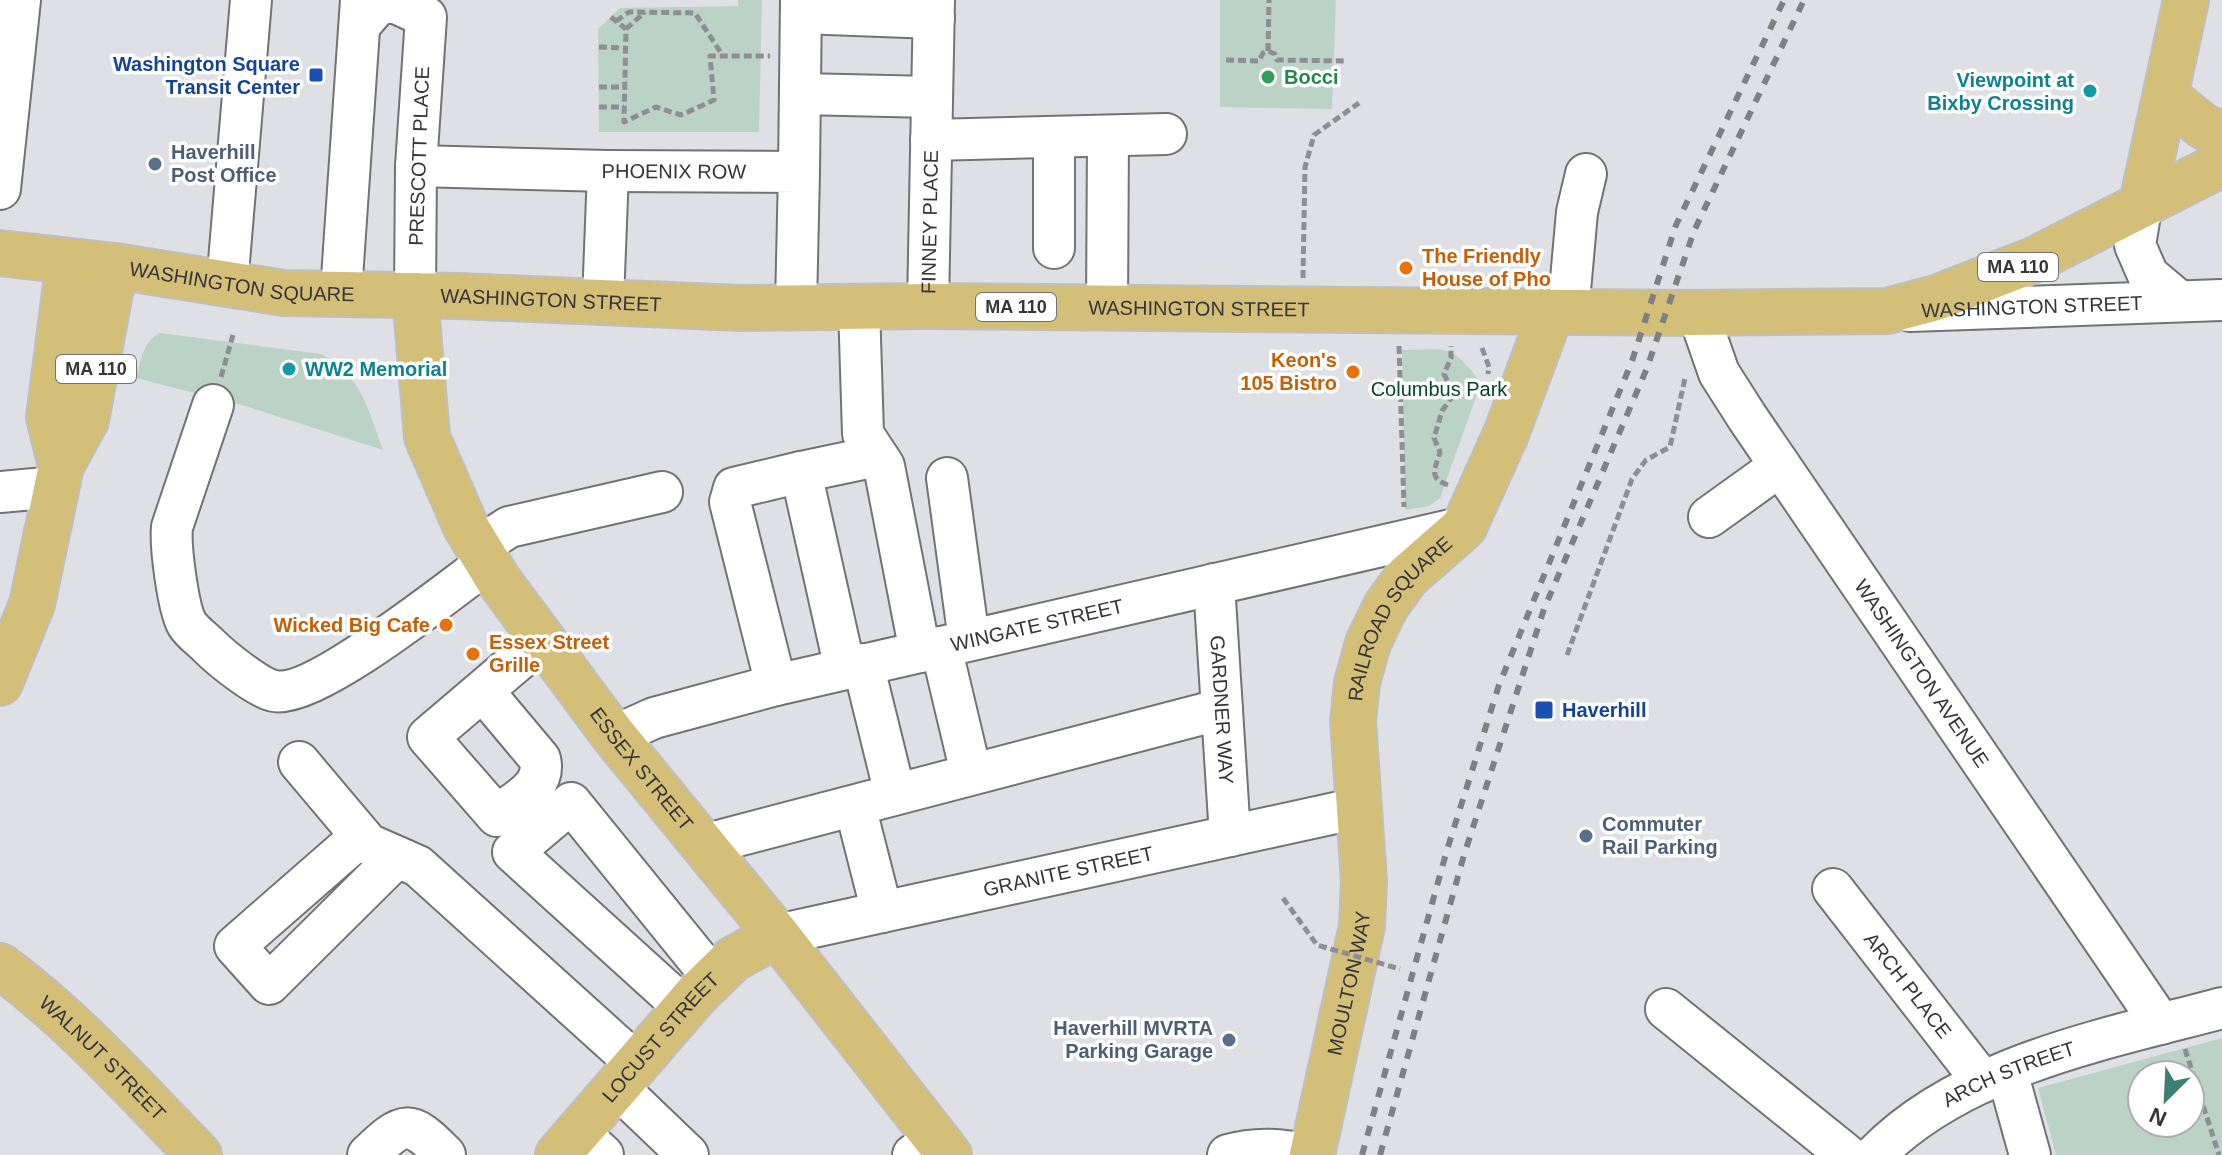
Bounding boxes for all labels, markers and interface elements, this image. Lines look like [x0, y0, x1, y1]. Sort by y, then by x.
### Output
place label: Washington Square Transit Center [113, 53, 300, 98]
marker: Washington Square Transit Center [307, 66, 325, 84]
street label: PRESCOTT PLACE [405, 66, 433, 246]
place label: Bocci [1284, 66, 1338, 88]
marker: Bocci [1259, 68, 1277, 86]
place label: Viewpoint at Bixby Crossing [1927, 69, 2074, 114]
marker: Viewpoint at Bixby Crossing [2081, 82, 2099, 100]
place label: Haverhill Post Office [171, 141, 277, 186]
street label: FINNEY PLACE [917, 150, 942, 294]
marker: Haverhill Post Office [146, 155, 164, 173]
street label: PHOENIX ROW [602, 160, 746, 183]
place label: The Friendly House of Pho [1422, 245, 1551, 290]
road number: MA 110 [1978, 253, 2058, 281]
street label: WASHINGTON SQUARE [128, 257, 355, 305]
marker: The Friendly House of Pho [1397, 259, 1415, 277]
street label: WASHINGTON STREET [440, 285, 662, 316]
street label: WASHINGTON STREET [1921, 292, 2143, 322]
road number: MA 110 [976, 293, 1056, 321]
street label: WASHINGTON STREET [1088, 296, 1310, 321]
place label: Keon's 105 Bistro [1240, 349, 1337, 394]
road number: MA 110 [56, 355, 136, 383]
place label: WW2 Memorial [305, 358, 447, 380]
marker: WW2 Memorial [280, 360, 298, 378]
marker: Keon's 105 Bistro [1344, 363, 1362, 381]
park label: Columbus Park [1371, 378, 1508, 400]
street label: RAILROAD SQUARE [1344, 532, 1456, 702]
street label: WASHINGTON AVENUE [1850, 575, 1993, 771]
street label: WINGATE STREET [949, 595, 1125, 656]
place label: Wicked Big Cafe [273, 614, 430, 636]
marker: Wicked Big Cafe [437, 616, 455, 634]
place label: Essex Street Grille [489, 631, 609, 676]
street label: GARDNER WAY [1206, 635, 1238, 785]
marker: Essex Street Grille [464, 645, 482, 663]
marker: Haverhill [1533, 699, 1555, 721]
place label: Haverhill [1562, 699, 1646, 721]
street label: ESSEX STREET [586, 703, 698, 835]
place label: Commuter Rail Parking [1602, 813, 1718, 858]
marker: Commuter Rail Parking [1577, 827, 1595, 845]
street label: GRANITE STREET [981, 842, 1155, 901]
street label: MOULTON WAY [1323, 910, 1374, 1057]
street label: ARCH PLACE [1860, 928, 1956, 1043]
street label: LOCUST STREET [598, 968, 723, 1107]
street label: WALNUT STREET [35, 991, 170, 1125]
place label: Haverhill MVRTA Parking Garage [1053, 1017, 1213, 1062]
marker: Haverhill MVRTA Parking Garage [1220, 1031, 1238, 1049]
street label: ARCH STREET [1939, 1037, 2077, 1111]
north arrow [2126, 1059, 2206, 1139]
text: N [2146, 1102, 2170, 1131]

